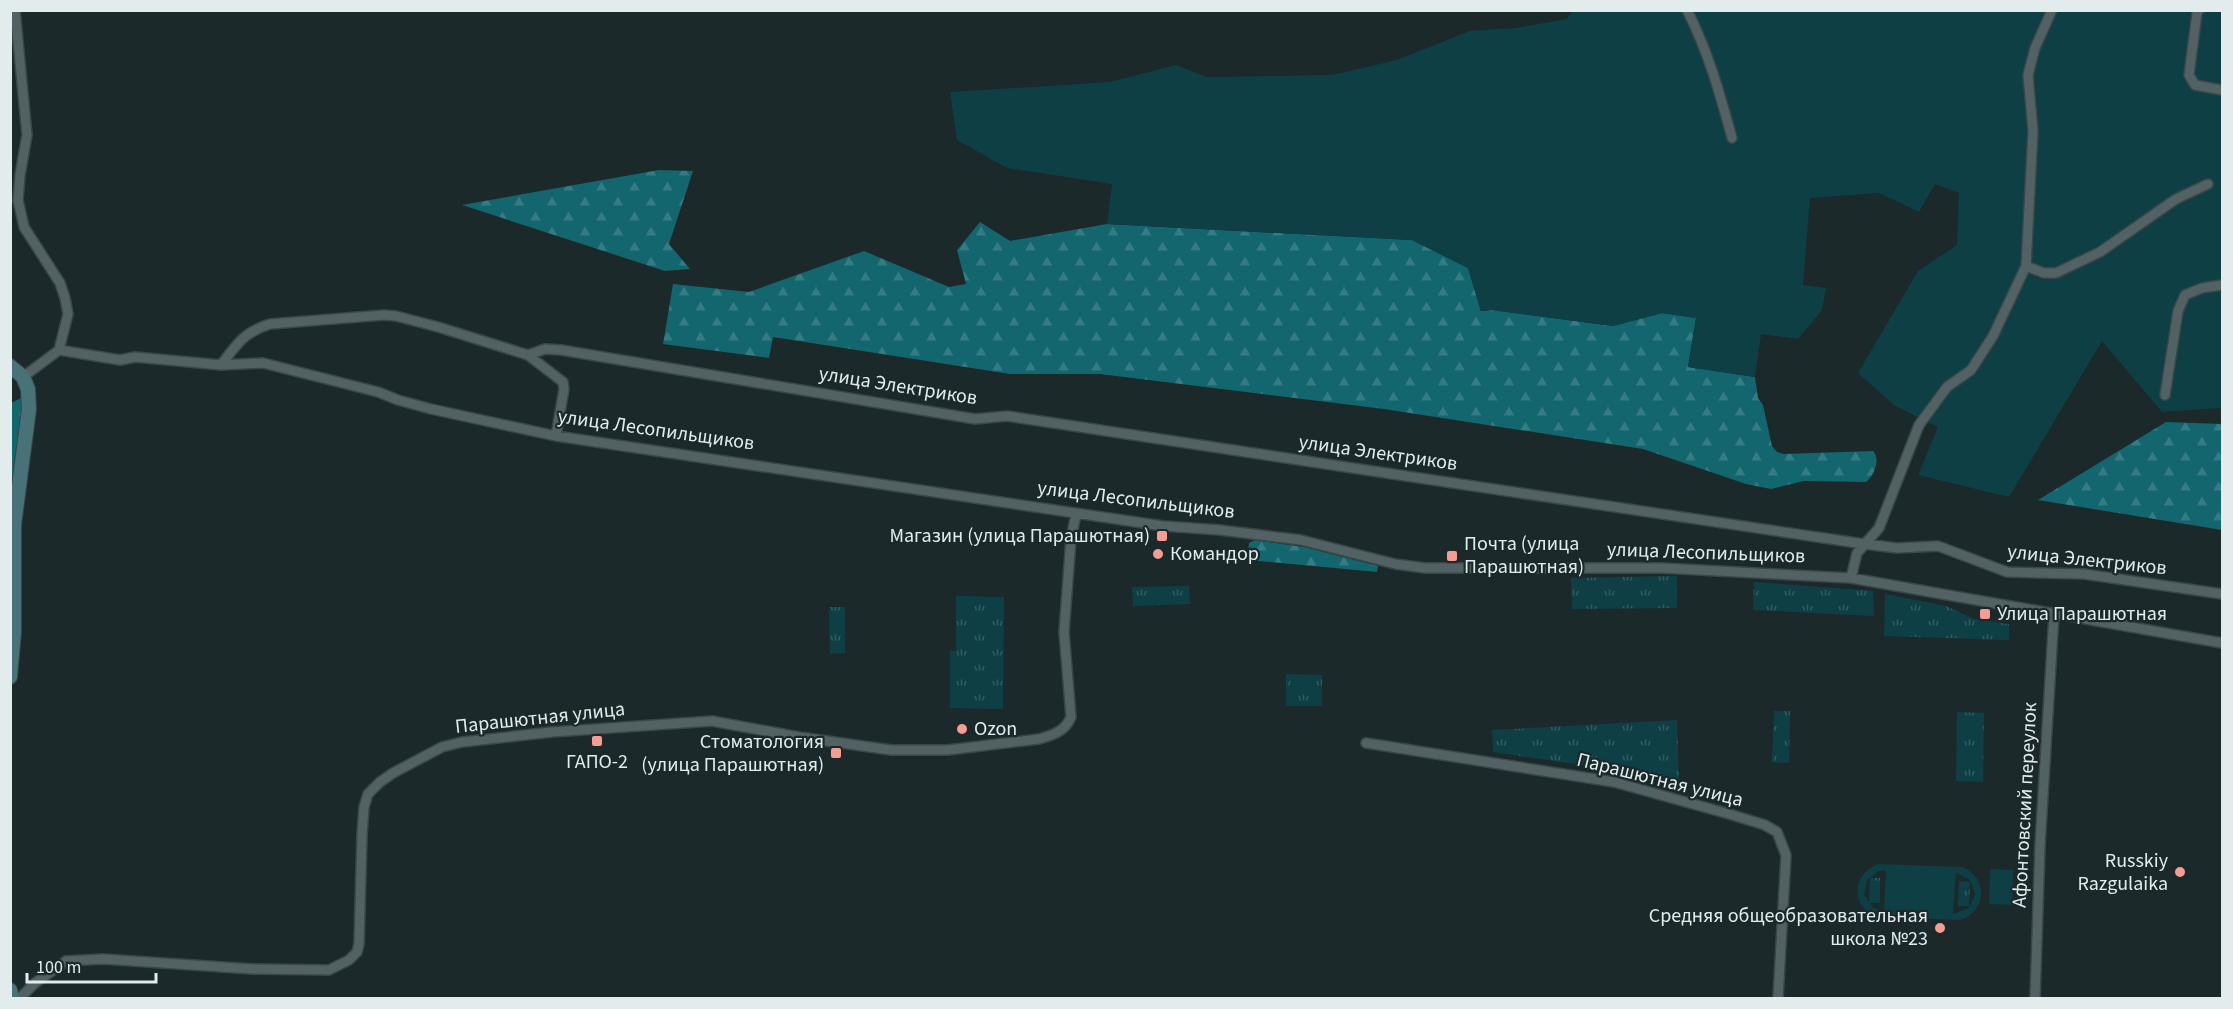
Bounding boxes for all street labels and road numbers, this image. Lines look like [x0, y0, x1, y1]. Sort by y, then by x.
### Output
street label: улица Электриков [817, 360, 979, 412]
street label: улица Лесопильщиков [556, 402, 756, 458]
street label: улица Электриков [1297, 428, 1459, 478]
street label: улица Лесопильщиков [1036, 474, 1236, 526]
street label: улица Лесопильщиков [1606, 536, 1806, 570]
street label: улица Электриков [2006, 538, 2168, 582]
street label: Парашютная улица [454, 695, 626, 741]
street label: Афонтовский переулок [2006, 701, 2044, 909]
street label: Парашютная улица [1574, 746, 1746, 814]

